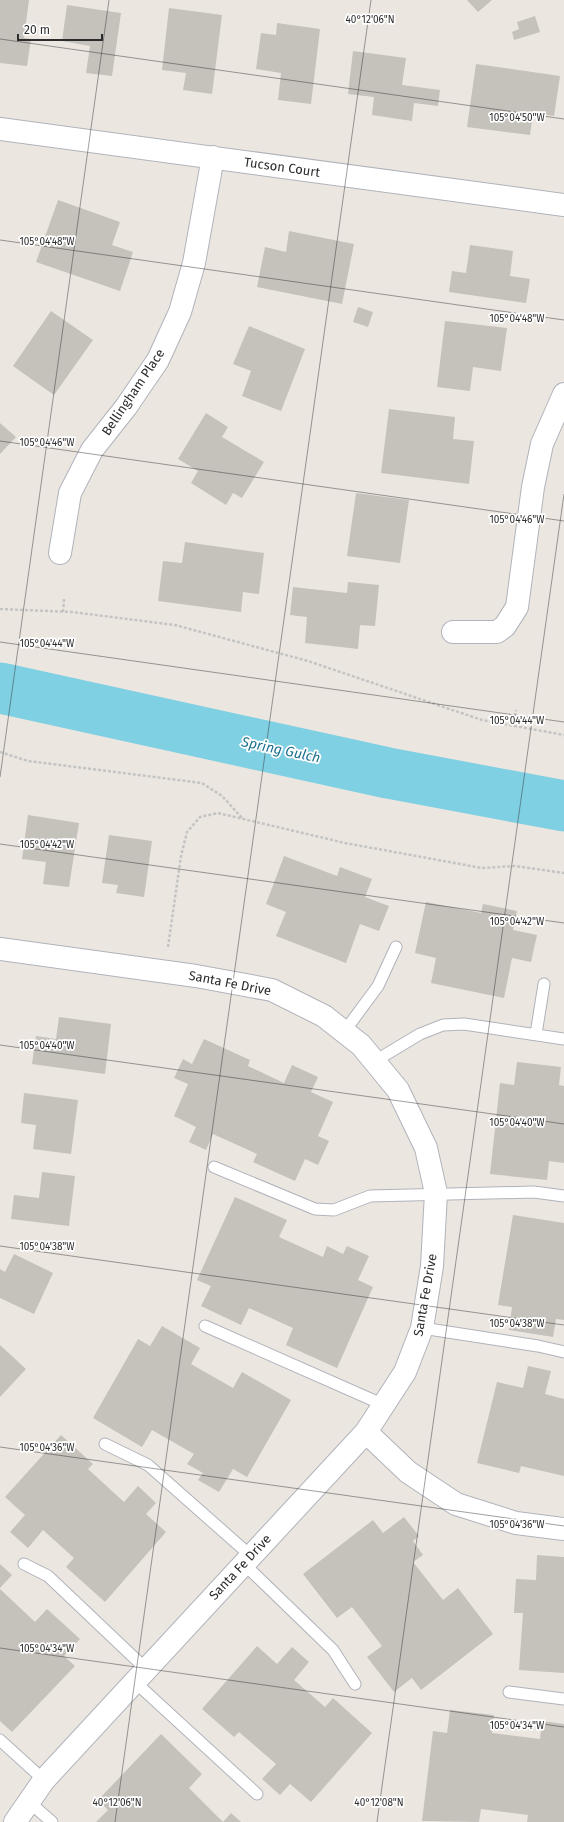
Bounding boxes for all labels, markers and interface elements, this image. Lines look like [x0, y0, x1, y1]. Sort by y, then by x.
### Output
text: 40°12'06"N [345, 14, 395, 26]
scale bar [18, 16, 102, 42]
text: 20 m [24, 23, 50, 37]
text: 105°04'50"W [489, 112, 545, 124]
street label: Tucson Court [243, 154, 321, 180]
text: 105°04'48"W [19, 236, 75, 248]
text: 105°04'48"W [489, 313, 545, 325]
street label: Bellingham Place [98, 346, 168, 438]
text: 105°04'46"W [20, 437, 75, 449]
text: 105°04'46"W [490, 514, 545, 526]
text: 105°04'44"W [20, 638, 75, 650]
text: 105°04'44"W [490, 715, 545, 727]
water label: Spring Gulch [239, 733, 322, 767]
text: 105°04'42"W [20, 839, 75, 851]
text: 105°04'42"W [490, 916, 545, 928]
street label: Santa Fe Drive [187, 968, 273, 998]
text: 105°04'40"W [19, 1040, 75, 1052]
text: 105°04'40"W [489, 1117, 545, 1129]
text: 105°04'38"W [19, 1241, 75, 1253]
street label: Santa Fe Drive [410, 1252, 440, 1338]
text: 105°04'38"W [489, 1318, 545, 1330]
text: 105°04'36"W [19, 1442, 75, 1454]
text: 105°04'36"W [489, 1519, 545, 1531]
street label: Santa Fe Drive [206, 1531, 274, 1603]
text: 105°04'34"W [20, 1643, 75, 1655]
text: 105°04'34"W [490, 1720, 545, 1732]
text: 40°12'06"N [92, 1797, 142, 1809]
text: 40°12'08"N [354, 1797, 404, 1809]

